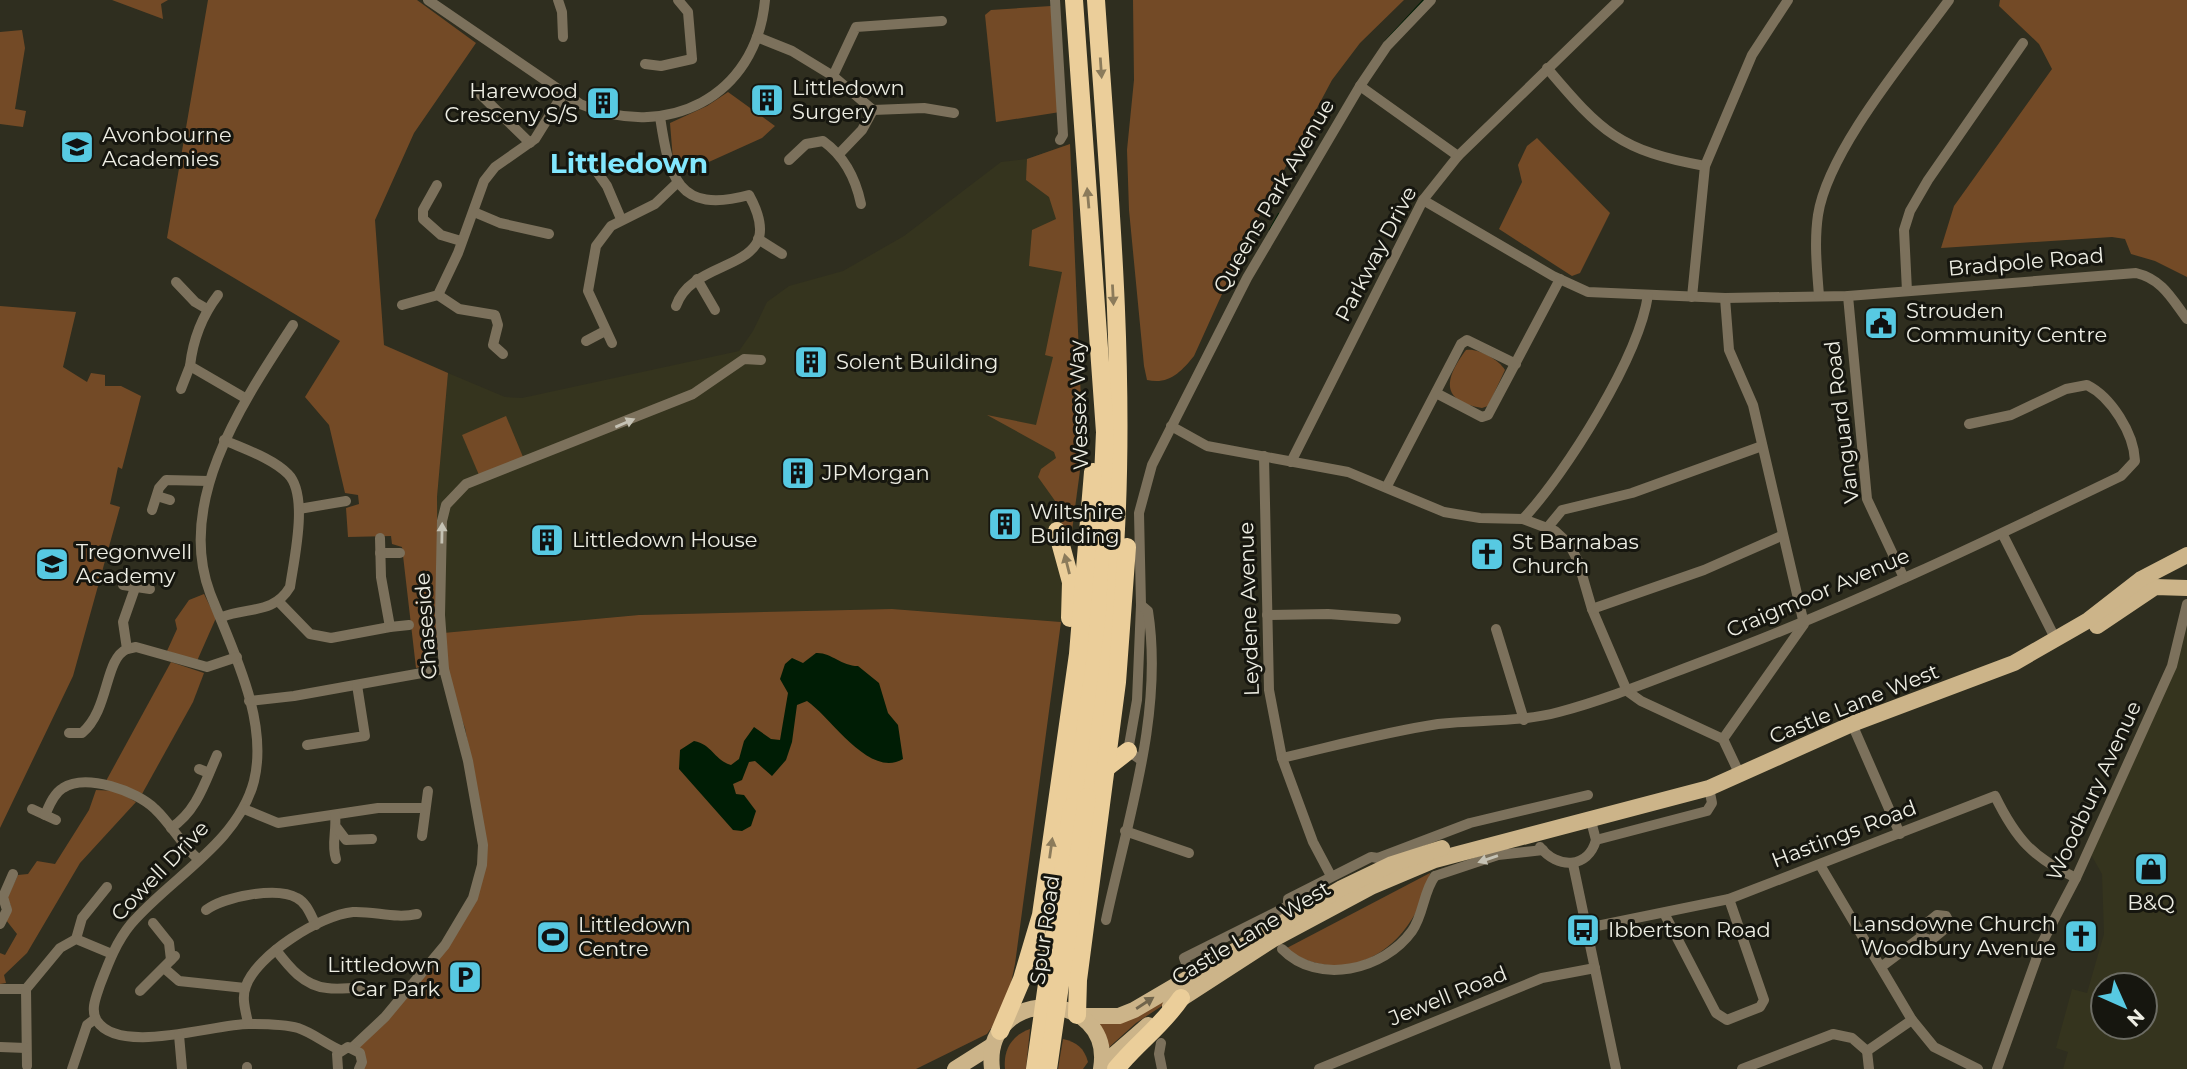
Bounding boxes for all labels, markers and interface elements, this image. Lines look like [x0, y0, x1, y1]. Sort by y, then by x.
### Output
one-way arrow [1095, 57, 1106, 79]
place label: Littledown Surgery [792, 75, 905, 124]
place label: Harewood Cresceny S/S [445, 78, 578, 127]
building icon: Littledown Surgery [748, 81, 786, 119]
building icon: Harewood Cresceny S/S [584, 84, 622, 122]
street label: Queens Park Avenue [1208, 94, 1339, 297]
place label: Avonbourne Academies [102, 122, 232, 171]
school or university icon: Avonbourne Academies [58, 128, 96, 166]
district label: Littledown [550, 146, 708, 180]
street label: Parkway Drive [1329, 182, 1422, 326]
one-way arrow [1082, 187, 1093, 209]
street label: Bradpole Road [1947, 242, 2105, 281]
one-way arrow [1108, 284, 1119, 306]
place label: Strouden Community Centre [1906, 298, 2107, 347]
public building icon: Strouden Community Centre [1862, 304, 1900, 342]
street label: Wessex Way [1064, 339, 1093, 470]
street label: Vanguard Road [1819, 339, 1864, 505]
building icon: Solent Building [792, 343, 830, 381]
place label: Solent Building [836, 349, 998, 374]
one-way arrow [615, 417, 635, 429]
building icon: JPMorgan [779, 454, 817, 492]
place label: JPMorgan [821, 460, 930, 485]
place label: Wiltshire Building [1030, 499, 1124, 548]
building icon: Wiltshire Building [986, 505, 1024, 543]
one-way arrow [436, 521, 447, 543]
building icon: Littledown House [528, 521, 566, 559]
street label: Leydene Avenue [1233, 521, 1264, 697]
place label: Littledown House [572, 527, 757, 552]
place label: St Barnabas Church [1512, 529, 1639, 578]
church icon: St Barnabas Church [1468, 535, 1506, 573]
place label: Tregonwell Academy [76, 539, 192, 588]
street label: Craigmoor Avenue [1722, 543, 1913, 642]
school or university icon: Tregonwell Academy [33, 545, 71, 583]
one-way arrow [1061, 553, 1072, 575]
street label: Chaseside [409, 572, 442, 680]
street label: Castle Lane West [1765, 658, 1942, 749]
street label: Woodbury Avenue [2041, 697, 2146, 885]
street label: Hastings Road [1768, 794, 1920, 873]
street label: Cowell Drive [106, 815, 214, 926]
one-way arrow [1046, 837, 1057, 859]
shop icon: B&Q [2132, 850, 2170, 888]
one-way arrow [1478, 854, 1499, 865]
street label: Spur Road [1024, 874, 1065, 986]
street label: Castle Lane West [1167, 875, 1335, 990]
place label: B&Q [2127, 890, 2175, 915]
bus stop icon: Ibbertson Road [1564, 911, 1602, 949]
place label: Lansdowne Church Woodbury Avenue [1852, 911, 2056, 960]
place label: Littledown Centre [578, 912, 691, 961]
place label: Ibbertson Road [1608, 917, 1771, 942]
church icon: Lansdowne Church Woodbury Avenue [2062, 917, 2100, 955]
sports icon: Littledown Centre [534, 918, 572, 956]
place label: Littledown Car Park [327, 952, 440, 1001]
parking icon: Littledown Car Park [446, 958, 484, 996]
street label: Jewell Road [1384, 960, 1511, 1031]
north arrow [2089, 971, 2159, 1041]
one-way arrow [1135, 997, 1155, 1010]
text: N [2122, 1004, 2149, 1031]

